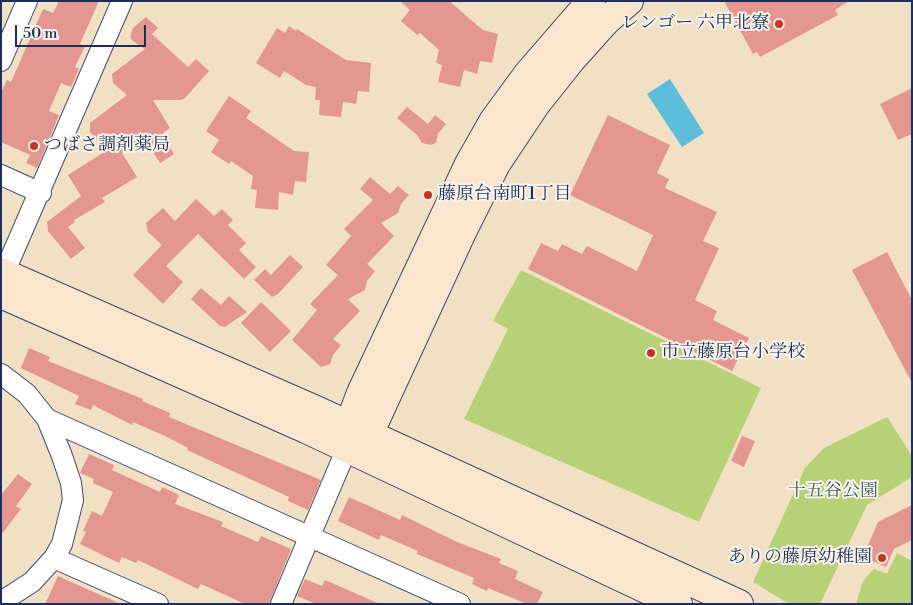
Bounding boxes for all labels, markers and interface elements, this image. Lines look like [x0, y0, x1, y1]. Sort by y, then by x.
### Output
place label: レンゴー 六甲北寮 [621, 13, 769, 35]
scale bar [18, 15, 149, 47]
marker: レンゴー 六甲北寮 [773, 18, 785, 30]
text: 50 m [23, 24, 57, 43]
place label: つばさ調剤薬局 [44, 135, 170, 157]
marker: つばさ調剤薬局 [28, 140, 40, 152]
place label: 藤原台南町1丁目 [438, 184, 572, 206]
marker: 藤原台南町1丁目 [422, 189, 434, 201]
place label: 市立藤原台小学校 [661, 342, 805, 364]
marker: 市立藤原台小学校 [645, 347, 657, 359]
park label: 十五谷公園 [788, 481, 878, 503]
place label: ありの藤原幼稚園 [728, 547, 872, 569]
marker: ありの藤原幼稚園 [876, 552, 888, 564]

